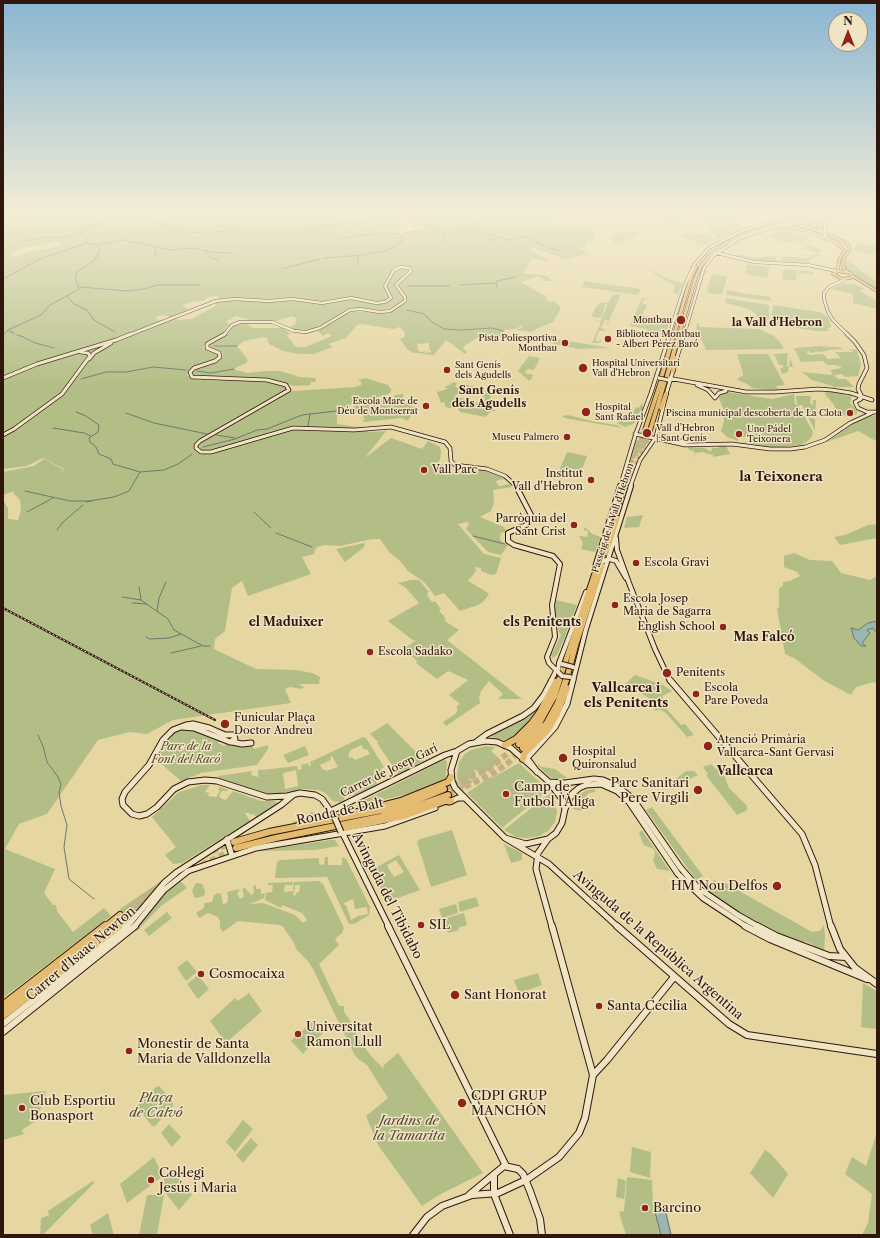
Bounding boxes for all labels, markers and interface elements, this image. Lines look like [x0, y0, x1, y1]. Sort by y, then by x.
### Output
north arrow [828, 12, 868, 52]
text: N [843, 14, 853, 28]
marker: Montbau [675, 314, 687, 326]
place label: Montbau [633, 315, 672, 325]
district label: la Vall d'Hebron [732, 316, 822, 330]
place label: Biblioteca Montbau - Albert Pérez Baró [616, 329, 700, 350]
place label: Pista Poliesportiva Montbau [478, 333, 557, 354]
marker: Biblioteca Montbau - Albert Pérez Baró [603, 334, 613, 344]
marker: Pista Poliesportiva Montbau [560, 338, 570, 348]
place label: Hospital Universitari Vall d'Hebron [592, 358, 680, 379]
place label: Sant Genís dels Agudells [455, 360, 511, 381]
marker: Hospital Universitari Vall d'Hebron [577, 362, 589, 374]
marker: Sant Genís dels Agudells [442, 365, 452, 375]
district label: Sant Genís dels Agudells [452, 384, 526, 410]
place label: Escola Mare de Déu de Montserrat [337, 396, 418, 417]
marker: Escola Mare de Déu de Montserrat [421, 401, 431, 411]
place label: Hospital Sant Rafael [595, 402, 643, 423]
marker: Hospital Sant Rafael [580, 406, 592, 418]
place label: Piscina municipal descoberta de La Clota [666, 408, 842, 418]
marker: Piscina municipal descoberta de La Clota [845, 408, 855, 418]
place label: Vall d’Hebron | Sant Genís [656, 423, 715, 444]
place label: Uno Pádel Teixonera [747, 424, 791, 445]
marker: Vall d’Hebron | Sant Genís [641, 427, 653, 439]
marker: Uno Pádel Teixonera [734, 429, 744, 439]
place label: Museu Palmero [492, 432, 559, 442]
marker: Museu Palmero [562, 432, 572, 442]
street label: Passeig de la Vall d'Hebron [590, 462, 636, 574]
place label: Vall Parc [432, 463, 477, 477]
marker: Vall Parc [419, 465, 429, 475]
place label: Institut Vall d'Hebron [512, 467, 583, 493]
district label: la Teixonera [739, 469, 823, 485]
marker: Institut Vall d'Hebron [586, 475, 596, 485]
place label: Parròquia del Sant Crist [496, 512, 566, 538]
marker: Parròquia del Sant Crist [569, 520, 579, 530]
place label: Escola Gravi [644, 556, 709, 570]
marker: Escola Gravi [631, 558, 641, 568]
place label: Escola Josep Maria de Sagarra [623, 592, 711, 618]
marker: Escola Josep Maria de Sagarra [610, 600, 620, 610]
district label: el Maduixer [249, 616, 323, 630]
district label: els Penitents [503, 616, 581, 630]
place label: English School [637, 620, 715, 634]
marker: English School [718, 622, 728, 632]
district label: Mas Falcó [733, 631, 795, 645]
place label: Escola Sadako [378, 645, 452, 659]
marker: Escola Sadako [365, 647, 375, 657]
place label: Penitents [676, 666, 725, 680]
marker: Penitents [661, 667, 673, 679]
district label: Vallcarca i els Penitents [584, 680, 668, 711]
place label: Escola Pare Poveda [704, 681, 768, 707]
marker: Escola Pare Poveda [691, 689, 701, 699]
place label: Funicular Plaça Doctor Andreu [234, 711, 315, 737]
marker: Funicular Plaça Doctor Andreu [219, 718, 231, 730]
place label: Atenció Primària Vallcarca-Sant Gervasi [717, 733, 834, 759]
park label: Parc de la Font del Racó [152, 740, 220, 766]
marker: Atenció Primària Vallcarca-Sant Gervasi [702, 740, 714, 752]
street label: Carrer de Josep Garí [338, 742, 440, 800]
place label: Hospital Quironsalud [572, 745, 637, 771]
marker: Hospital Quironsalud [557, 752, 569, 764]
district label: Vallcarca [717, 765, 773, 779]
place label: Parc Sanitari Pere Virgili [611, 775, 689, 806]
place label: Camp de Futbol l'Àliga [514, 779, 595, 810]
marker: Parc Sanitari Pere Virgili [692, 784, 704, 796]
marker: Camp de Futbol l'Àliga [501, 789, 511, 799]
street label: Ronda de Dalt [295, 795, 385, 829]
street label: Avinguda del Tibidabo [348, 830, 426, 962]
street label: Avinguda de la República Argentina [570, 867, 746, 1023]
place label: HM Nou Delfos [671, 878, 768, 894]
marker: HM Nou Delfos [771, 880, 783, 892]
street label: Carrer d'Isaac Newton [23, 904, 139, 1004]
place label: SIL [429, 917, 450, 933]
marker: SIL [416, 920, 426, 930]
place label: Cosmocaixa [209, 966, 285, 982]
marker: Cosmocaixa [196, 969, 206, 979]
place label: Sant Honorat [464, 987, 547, 1003]
marker: Sant Honorat [449, 989, 461, 1001]
place label: Santa Cecilia [607, 998, 687, 1014]
marker: Santa Cecilia [594, 1001, 604, 1011]
place label: Universitat Ramon Llull [306, 1019, 382, 1050]
marker: Universitat Ramon Llull [293, 1029, 303, 1039]
place label: Monestir de Santa Maria de Valldonzella [137, 1036, 271, 1067]
marker: Monestir de Santa Maria de Valldonzella [124, 1046, 134, 1056]
place label: CDPI GRUP MANCHÓN [471, 1088, 547, 1119]
park label: Plaça de Calvó [129, 1090, 183, 1121]
place label: Club Esportiu Bonasport [30, 1093, 116, 1124]
marker: CDPI GRUP MANCHÓN [456, 1097, 468, 1109]
marker: Club Esportiu Bonasport [17, 1103, 27, 1113]
park label: Jardins de la Tamarita [373, 1113, 445, 1144]
place label: Col·legi Jesús i Maria [159, 1165, 237, 1196]
marker: Col·legi Jesús i Maria [146, 1175, 156, 1185]
place label: Barcino [653, 1200, 701, 1216]
marker: Barcino [640, 1203, 650, 1213]

